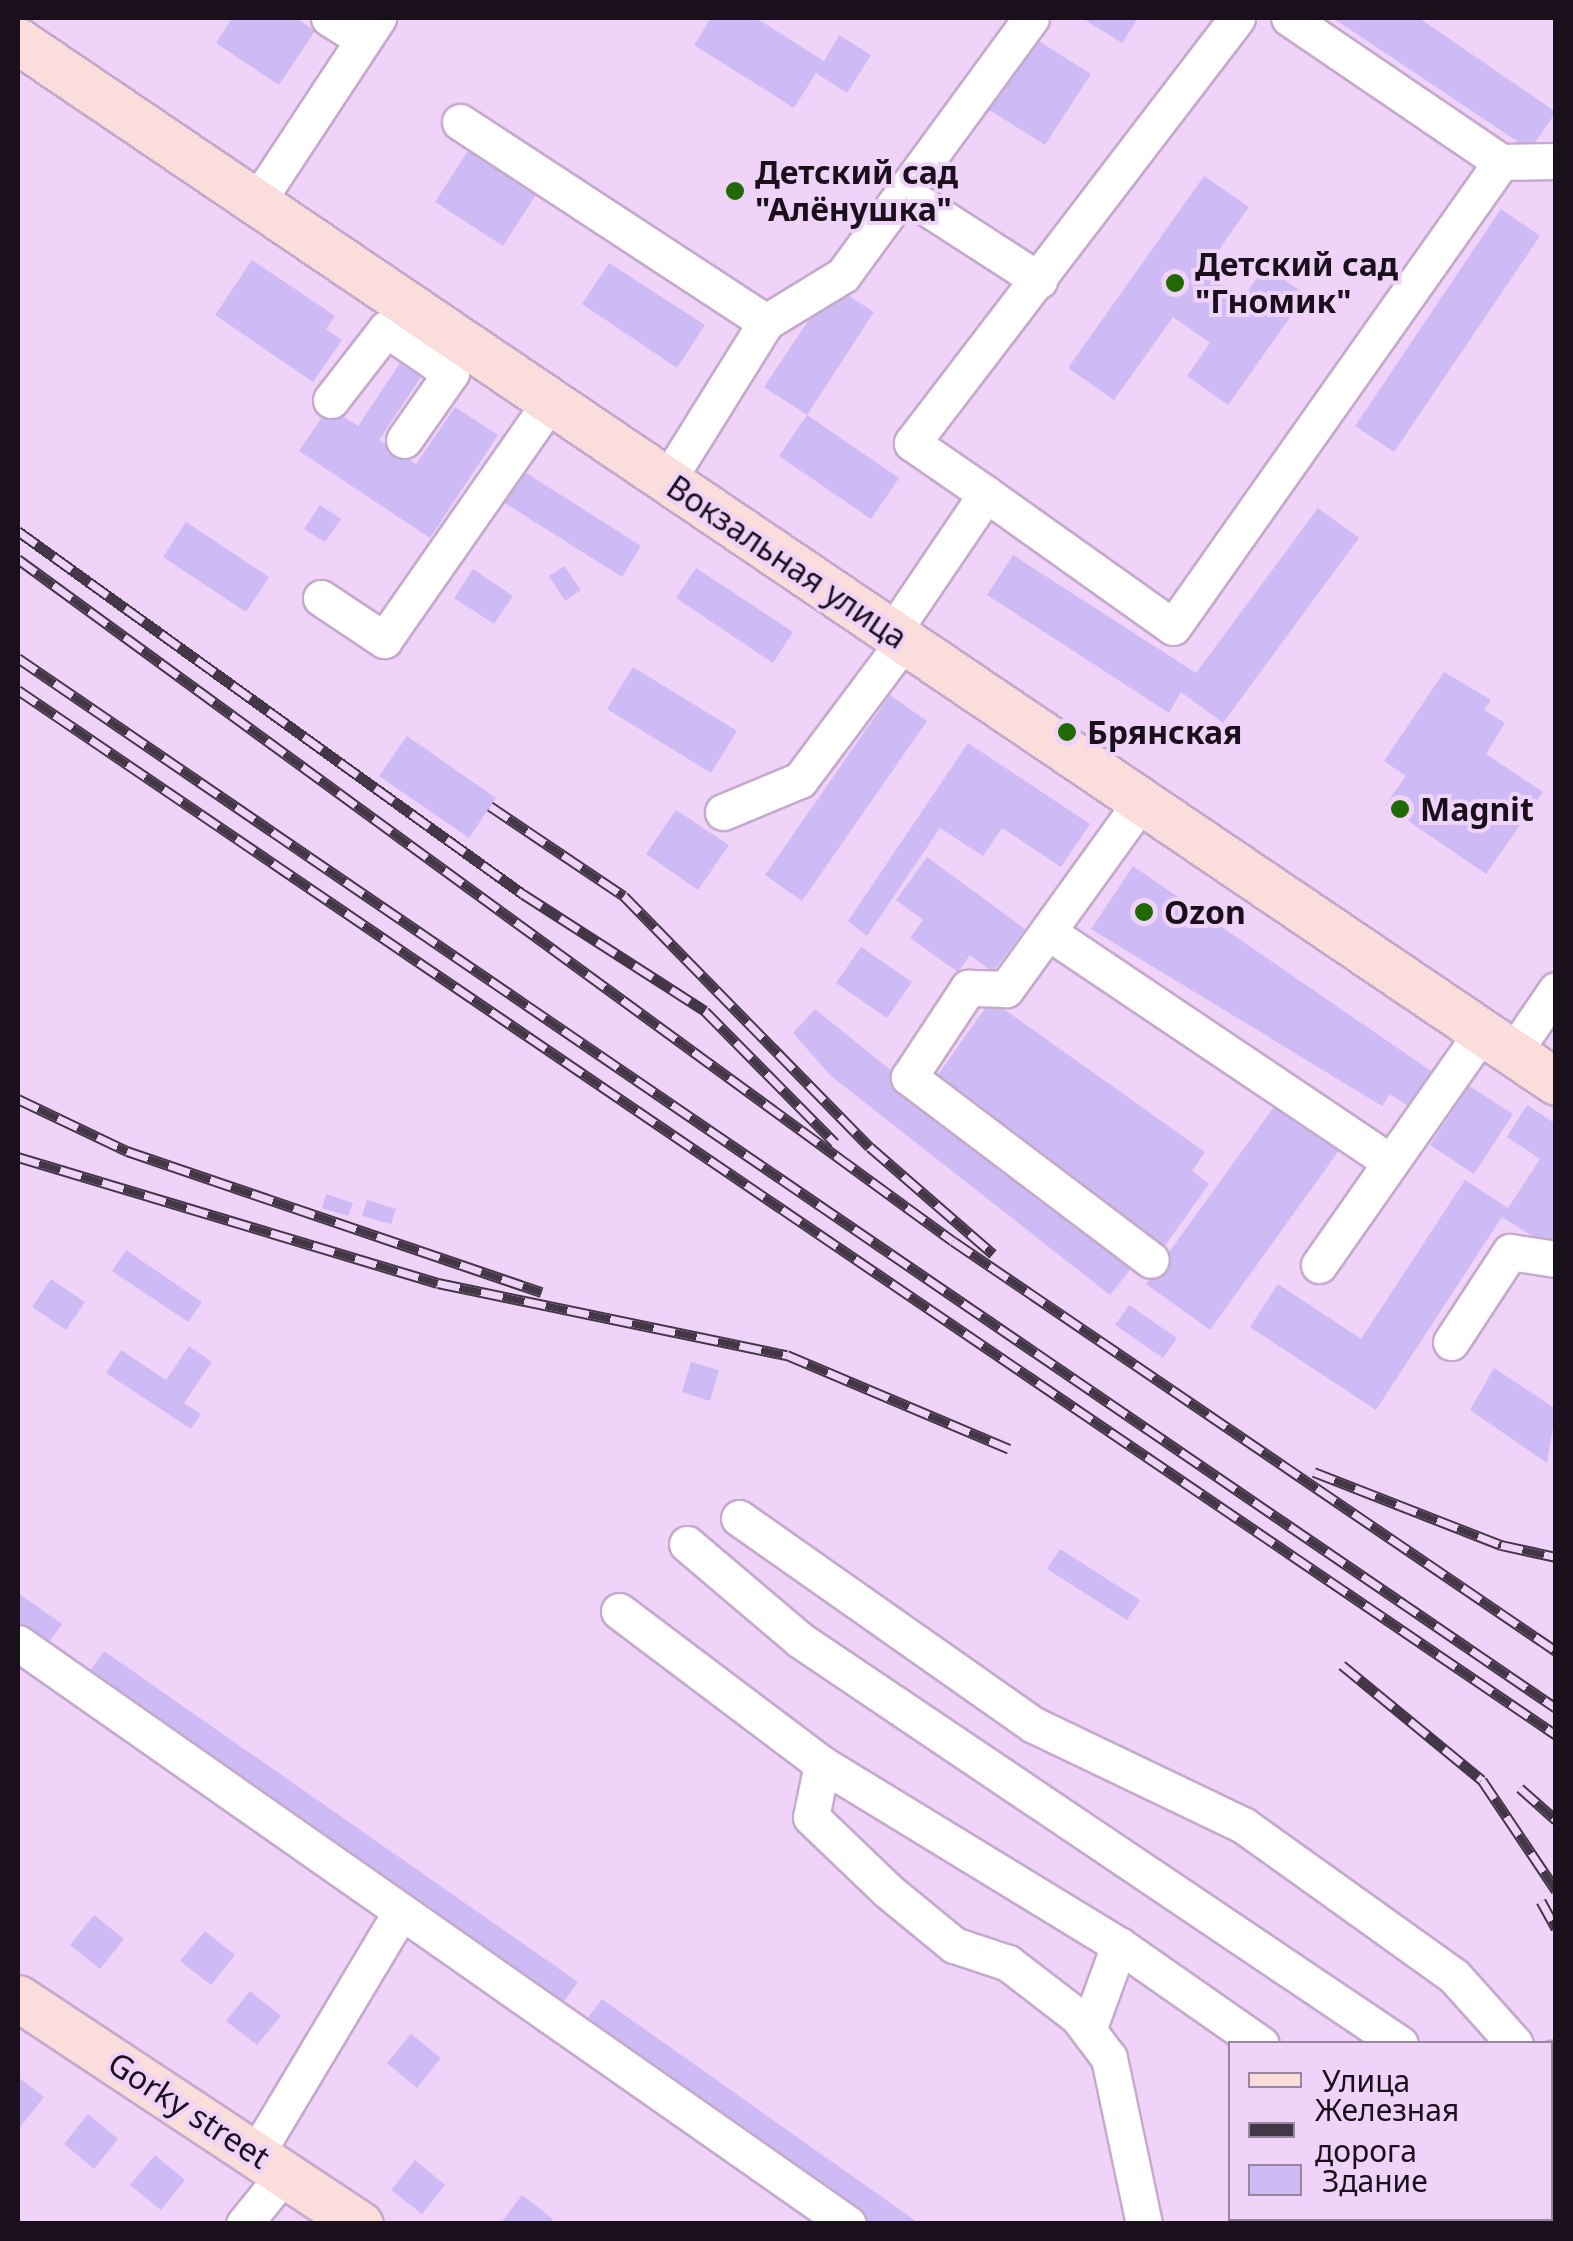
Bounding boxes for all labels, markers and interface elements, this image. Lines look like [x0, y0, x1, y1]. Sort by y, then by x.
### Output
place label: Детский сад "Алёнушка" [755, 154, 958, 229]
marker: Детский сад "Алёнушка" [724, 180, 746, 202]
place label: Детский сад "Гномик" [1195, 246, 1398, 321]
marker: Детский сад "Гномик" [1164, 272, 1186, 294]
street label: Вокзальная улица [660, 467, 914, 657]
place label: Брянская [1087, 713, 1242, 751]
marker: Брянская [1056, 721, 1078, 743]
place label: Magnit [1420, 790, 1534, 828]
marker: Magnit [1389, 798, 1411, 820]
place label: Ozon [1164, 893, 1246, 931]
marker: Ozon [1133, 901, 1155, 923]
legend [1228, 2041, 1553, 2221]
street label: Gorky street [101, 2044, 277, 2176]
text: Улица [1322, 2060, 1410, 2101]
text: Железная дорога [1315, 2089, 1459, 2171]
text: Здание [1322, 2160, 1428, 2201]

